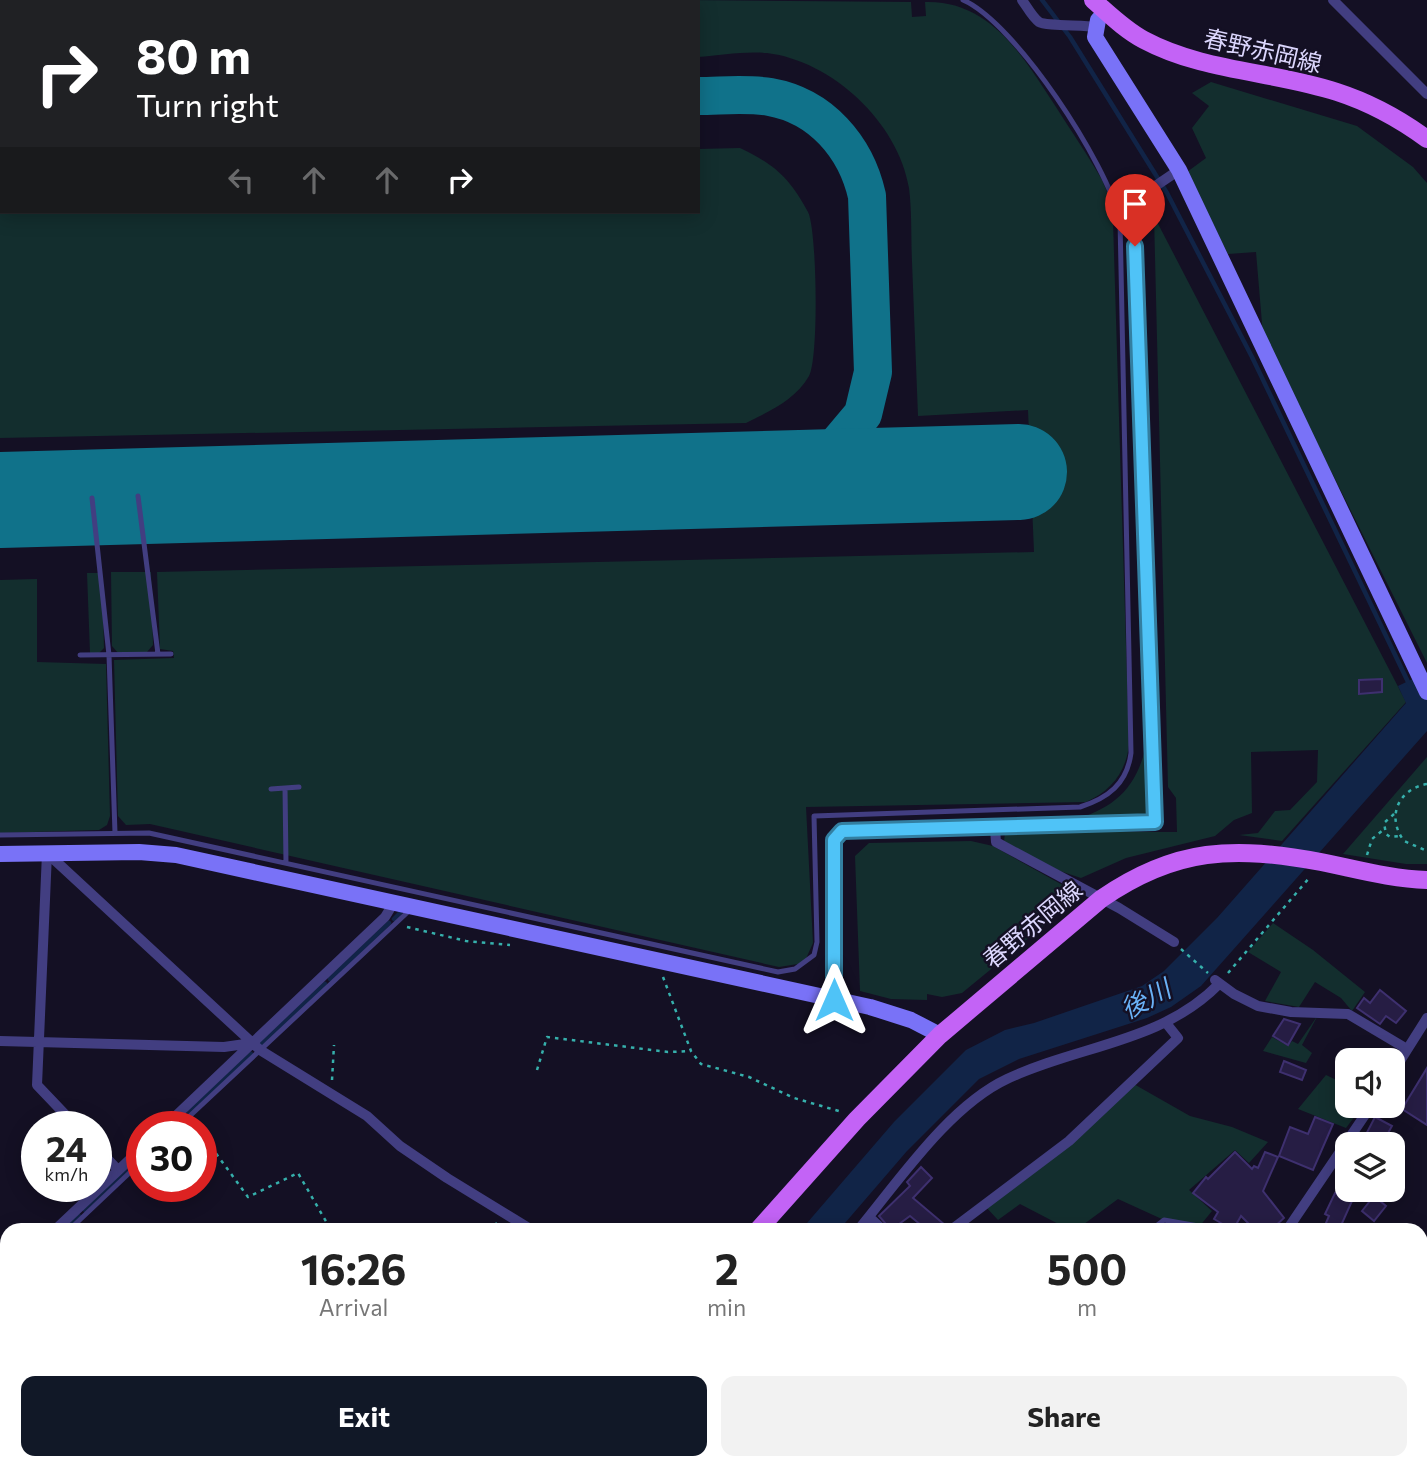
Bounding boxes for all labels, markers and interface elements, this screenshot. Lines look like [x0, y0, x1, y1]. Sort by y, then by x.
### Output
street label: 春野赤岡線 [1201, 22, 1325, 78]
text: 80 m [136, 24, 251, 84]
icon: right [21, 28, 112, 119]
text: Turn right [136, 84, 279, 124]
icon: left [222, 161, 260, 199]
icon: ahead [295, 161, 333, 199]
icon: ahead [368, 161, 406, 199]
icon: right [441, 161, 479, 199]
pin [1105, 174, 1165, 246]
icon: arrive [1116, 185, 1154, 223]
street label: 春野赤岡線 [977, 874, 1087, 974]
position arrow [797, 963, 871, 1037]
water label: 後川 [1115, 971, 1178, 1024]
map controls [1335, 1048, 1405, 1202]
button: sound [1335, 1048, 1405, 1118]
speed limit sign: 30 [126, 1111, 217, 1202]
text: 24 [46, 1126, 87, 1169]
button: layers [1335, 1132, 1405, 1202]
text: km/h [45, 1163, 88, 1185]
text: 16:26 [301, 1242, 406, 1294]
text: 2 [715, 1242, 739, 1294]
text: 500 [1047, 1242, 1127, 1294]
text: Arrival [319, 1293, 388, 1321]
text: min [707, 1293, 746, 1321]
text: m [1077, 1293, 1097, 1321]
button: Exit [21, 1376, 707, 1456]
button: Share [721, 1376, 1407, 1456]

